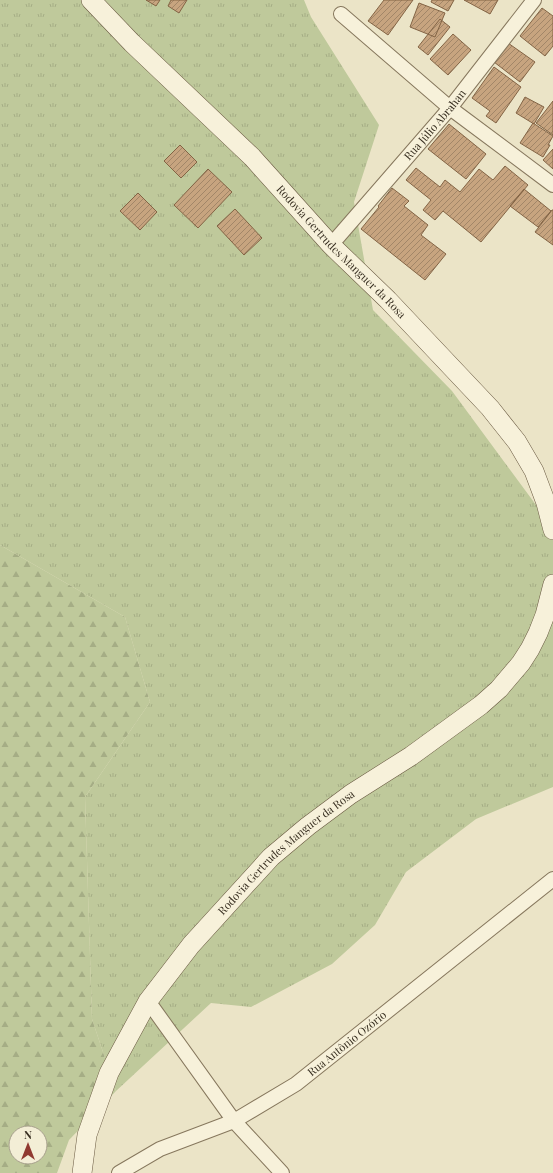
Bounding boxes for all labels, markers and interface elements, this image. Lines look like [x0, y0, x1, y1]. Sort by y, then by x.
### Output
street label: Rua Júlio Abrahan [400, 86, 469, 163]
street label: Rodovia Gertrudes Manguer da Rosa [274, 181, 410, 322]
street label: Rodovia Gertrudes Manguer da Rosa [214, 786, 358, 918]
street label: Rua Antônio Ozório [304, 1007, 389, 1079]
north arrow [8, 1125, 48, 1165]
text: N [24, 1127, 32, 1142]

